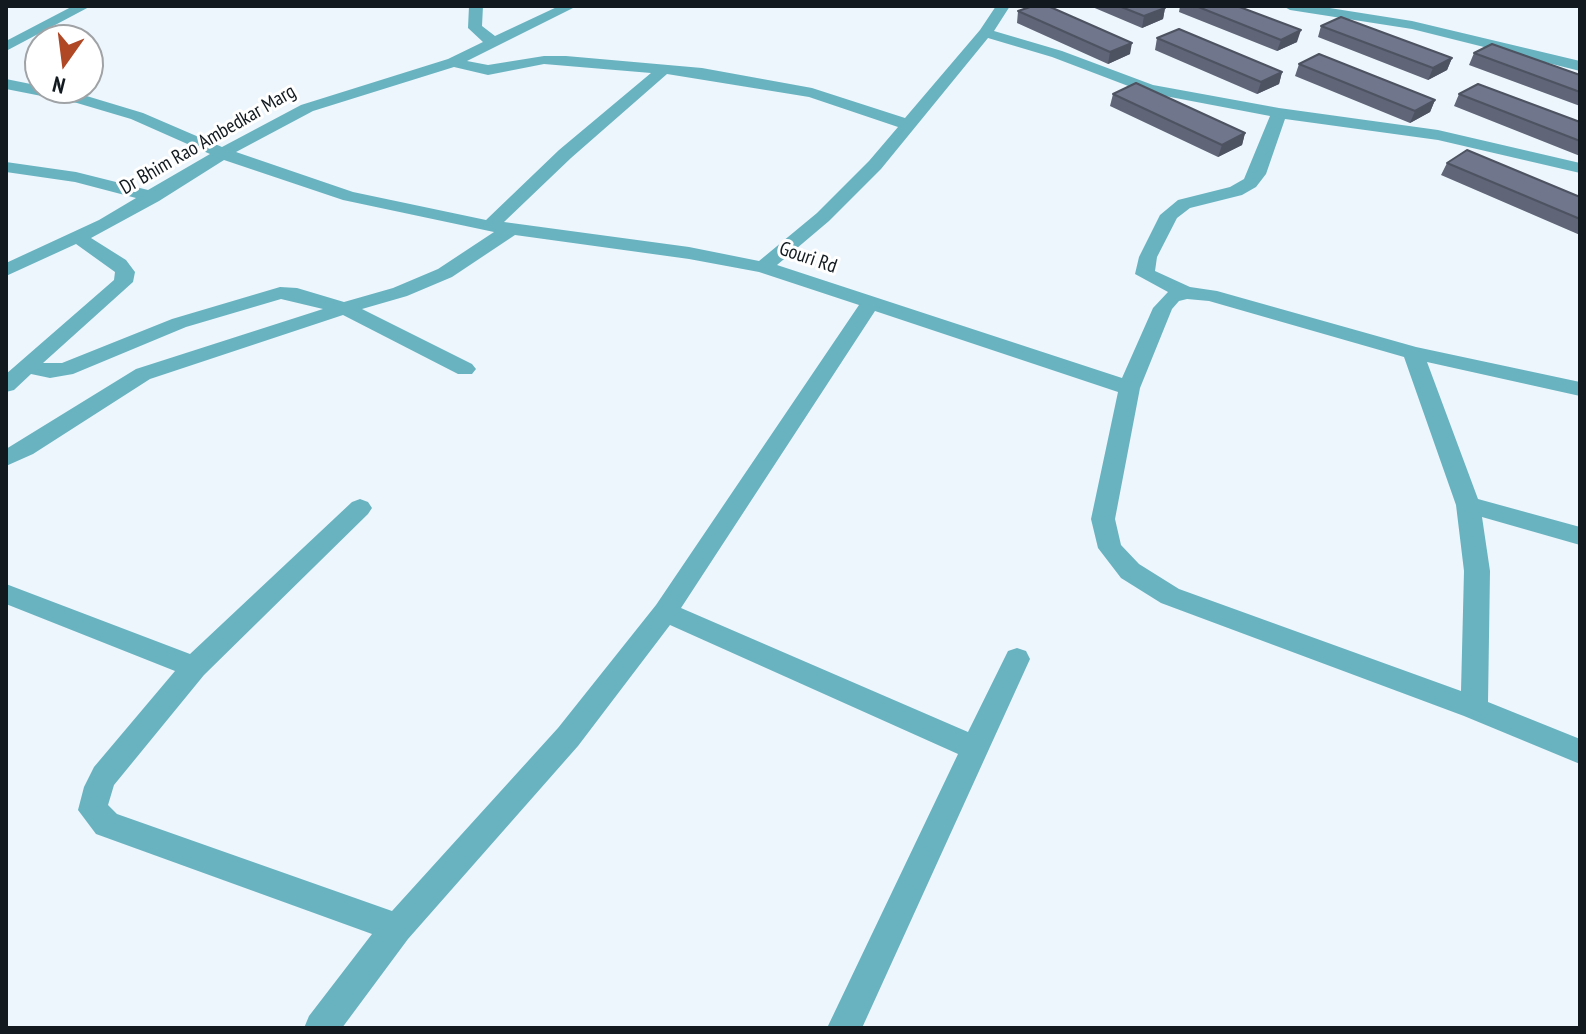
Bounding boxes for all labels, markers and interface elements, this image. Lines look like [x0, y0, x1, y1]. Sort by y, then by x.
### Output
north arrow [24, 24, 104, 104]
text: N [50, 70, 68, 100]
street label: Dr Bhim Rao Ambedkar Marg [116, 80, 300, 200]
street label: Gouri Rd [776, 237, 840, 279]

